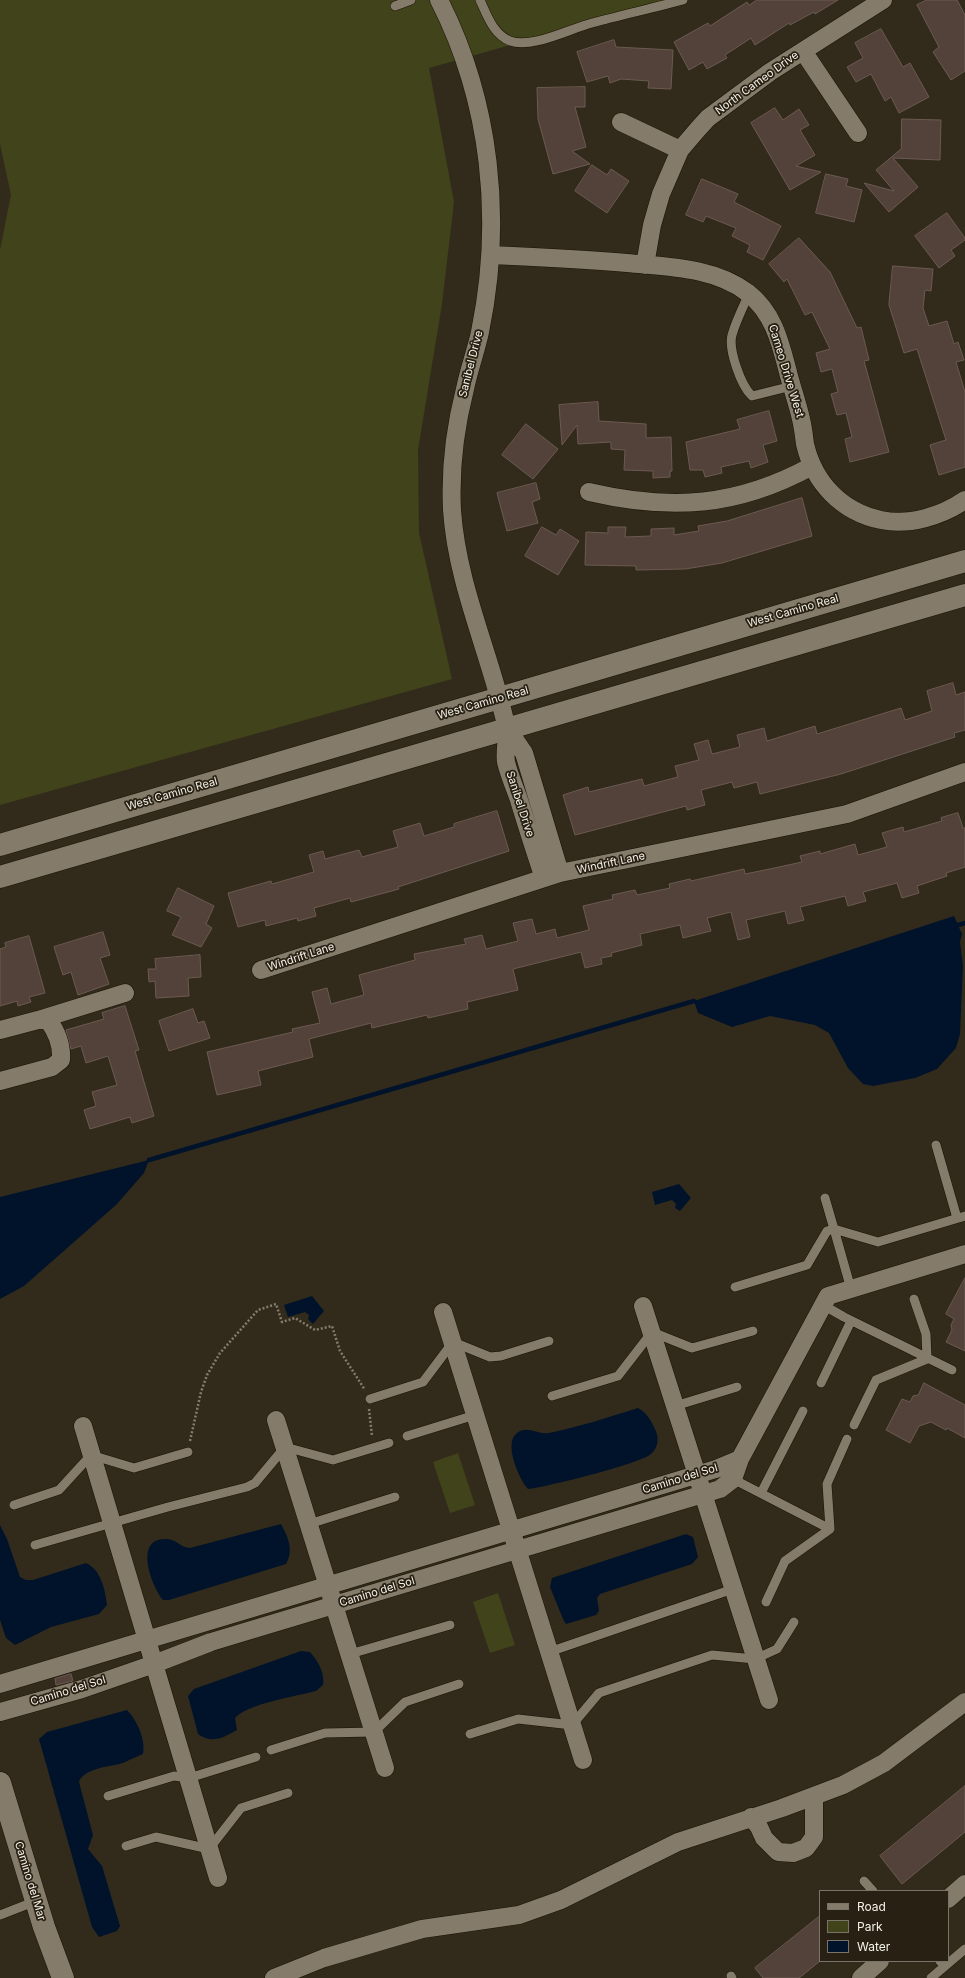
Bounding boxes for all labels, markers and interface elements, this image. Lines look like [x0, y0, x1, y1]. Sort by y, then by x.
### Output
street label: North Cameo Drive [713, 48, 801, 118]
street label: Cameo Drive West [766, 323, 806, 419]
street label: Sanibel Drive [456, 329, 486, 399]
street label: West Camino Real [746, 592, 840, 630]
street label: West Camino Real [436, 684, 530, 722]
street label: Sanibel Drive [503, 769, 537, 839]
street label: West Camino Real [125, 775, 219, 813]
street label: Windrift Lane [576, 849, 646, 877]
street label: Windrift Lane [266, 940, 336, 974]
street label: Camino del Sol [641, 1461, 719, 1497]
street label: Camino del Sol [338, 1574, 416, 1610]
street label: Camino del Sol [29, 1673, 107, 1709]
street label: Camino del Mar [12, 1840, 48, 1922]
legend [819, 1890, 949, 1962]
text: Road [857, 1899, 886, 1914]
text: Park [857, 1919, 883, 1934]
text: Water [857, 1939, 890, 1954]

